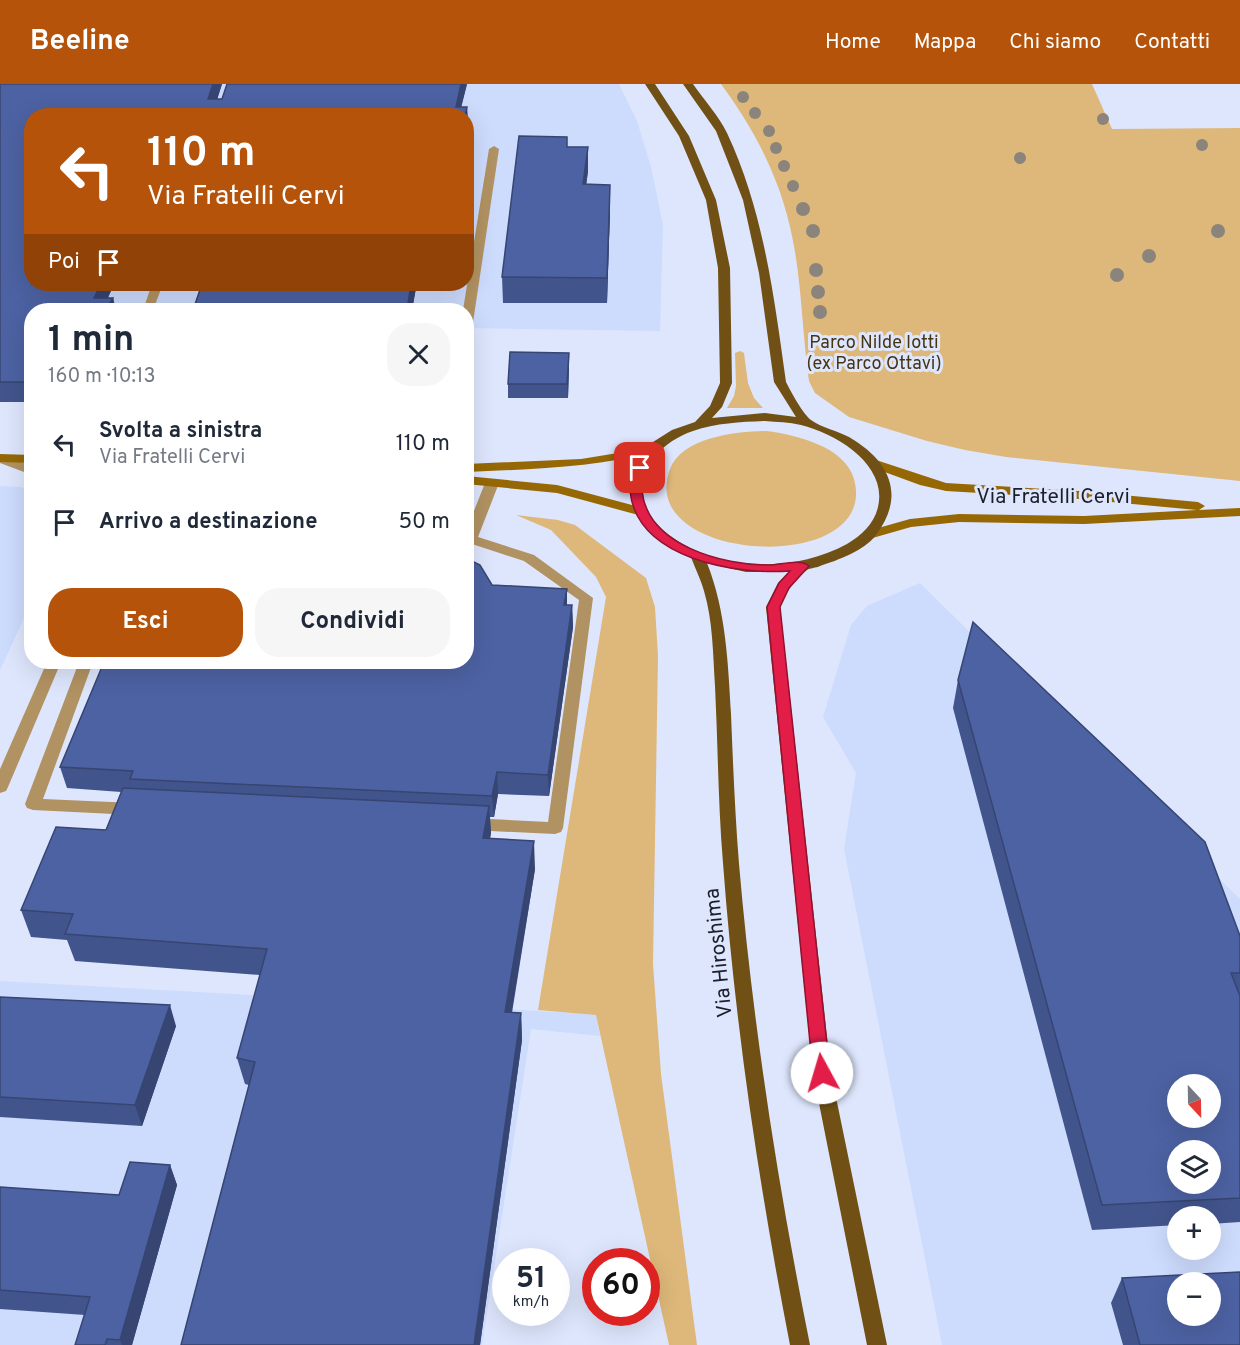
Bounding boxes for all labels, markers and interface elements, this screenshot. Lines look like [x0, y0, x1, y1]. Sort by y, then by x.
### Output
text: Beeline [30, 24, 130, 60]
text: Home [825, 29, 881, 56]
text: Mappa [914, 29, 976, 56]
text: Chi siamo [1009, 29, 1101, 56]
text: Contatti [1134, 29, 1210, 56]
text: 110 m [147, 128, 256, 181]
icon: left [48, 132, 126, 210]
text: Via Fratelli Cervi [147, 180, 345, 214]
icon: arrive [92, 246, 125, 279]
text: Poi [48, 249, 80, 276]
text: 1 min [48, 318, 134, 364]
button: close [387, 323, 450, 386]
park label: Parco Nilde Iotti (ex Parco Ottavi) [806, 332, 942, 376]
text: 160 m · 10:13 [48, 364, 156, 390]
text: Svolta a sinistra [99, 418, 262, 445]
icon: left [48, 428, 81, 461]
text: 110 m [396, 431, 450, 458]
pin [614, 442, 665, 493]
text: Via Fratelli Cervi [99, 445, 245, 471]
icon: arrive [623, 451, 656, 484]
street label: Via Fratelli Cervi [976, 484, 1130, 511]
icon: arrive [48, 506, 81, 539]
text: Arrivo a destinazione [99, 509, 317, 536]
text: 50 m [398, 509, 450, 536]
button: Esci [48, 588, 243, 657]
button: Condividi [255, 588, 450, 657]
street label: Via Hiroshima [699, 887, 740, 1019]
position arrow [790, 1041, 854, 1105]
north arrow [1167, 1074, 1221, 1128]
map controls [1167, 1074, 1221, 1326]
button: layers [1167, 1140, 1221, 1194]
button: + [1167, 1206, 1221, 1260]
speed limit sign: 60 [582, 1248, 660, 1326]
text: 51 [516, 1261, 546, 1298]
button: − [1167, 1272, 1221, 1326]
text: km/h [513, 1293, 549, 1312]

